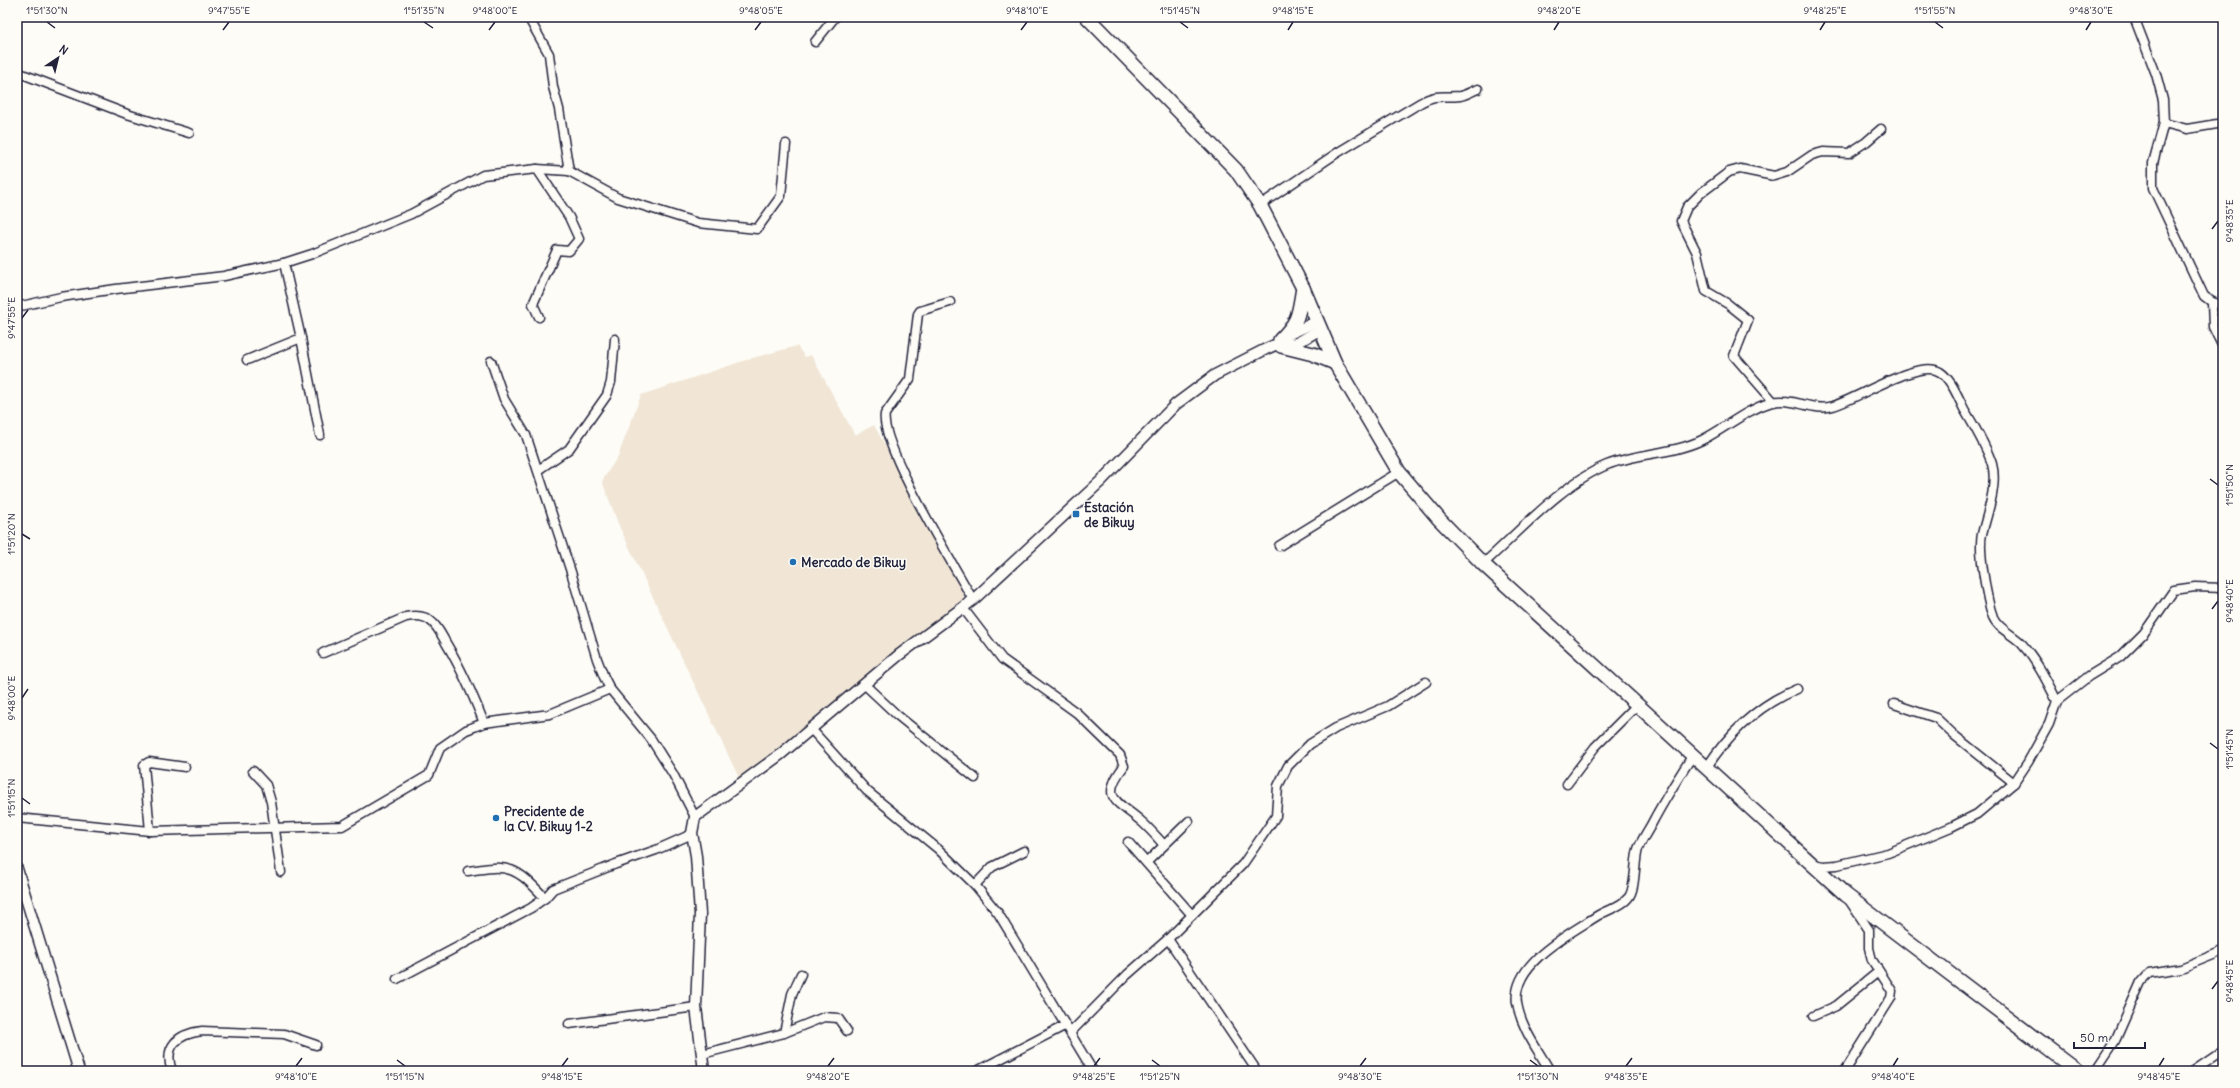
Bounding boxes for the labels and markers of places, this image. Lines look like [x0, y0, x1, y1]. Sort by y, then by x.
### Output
place label: Estación de Bikuy [1084, 499, 1135, 531]
marker: Estación de Bikuy [1071, 509, 1081, 519]
place label: Mercado de Bikuy [801, 554, 906, 571]
marker: Mercado de Bikuy [788, 557, 798, 567]
place label: Precidente de la CV. Bikuy 1-2 [504, 803, 593, 835]
marker: Precidente de la CV. Bikuy 1-2 [491, 813, 501, 823]

